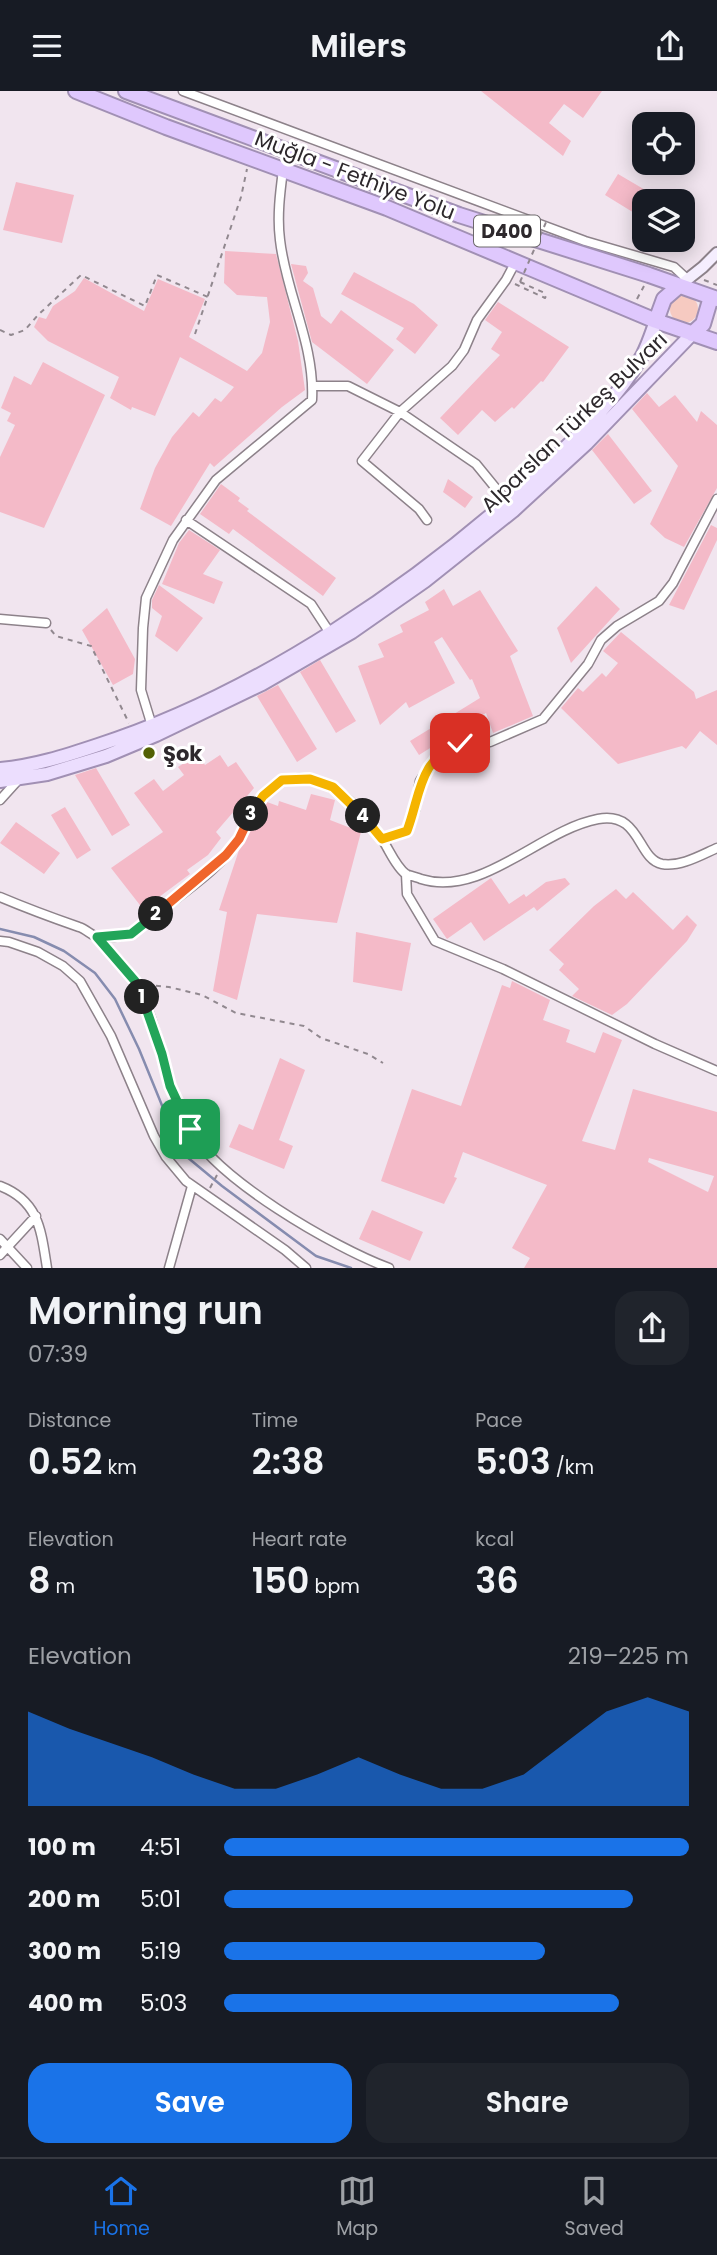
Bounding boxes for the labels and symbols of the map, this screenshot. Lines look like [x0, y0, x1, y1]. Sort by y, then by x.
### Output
street label: Muğla - Fethiye Yolu [251, 123, 459, 227]
road number: D400 [474, 215, 540, 247]
street label: Alparslan Türkeş Bulvarı [475, 325, 673, 519]
pin [430, 713, 490, 773]
place label: Şok [163, 739, 202, 768]
marker: Şok [141, 745, 157, 761]
pin: 3 [233, 797, 268, 831]
pin: 4 [346, 799, 380, 833]
pin: 2 [138, 897, 174, 931]
pin: 1 [124, 979, 160, 1014]
pin [160, 1099, 220, 1159]

